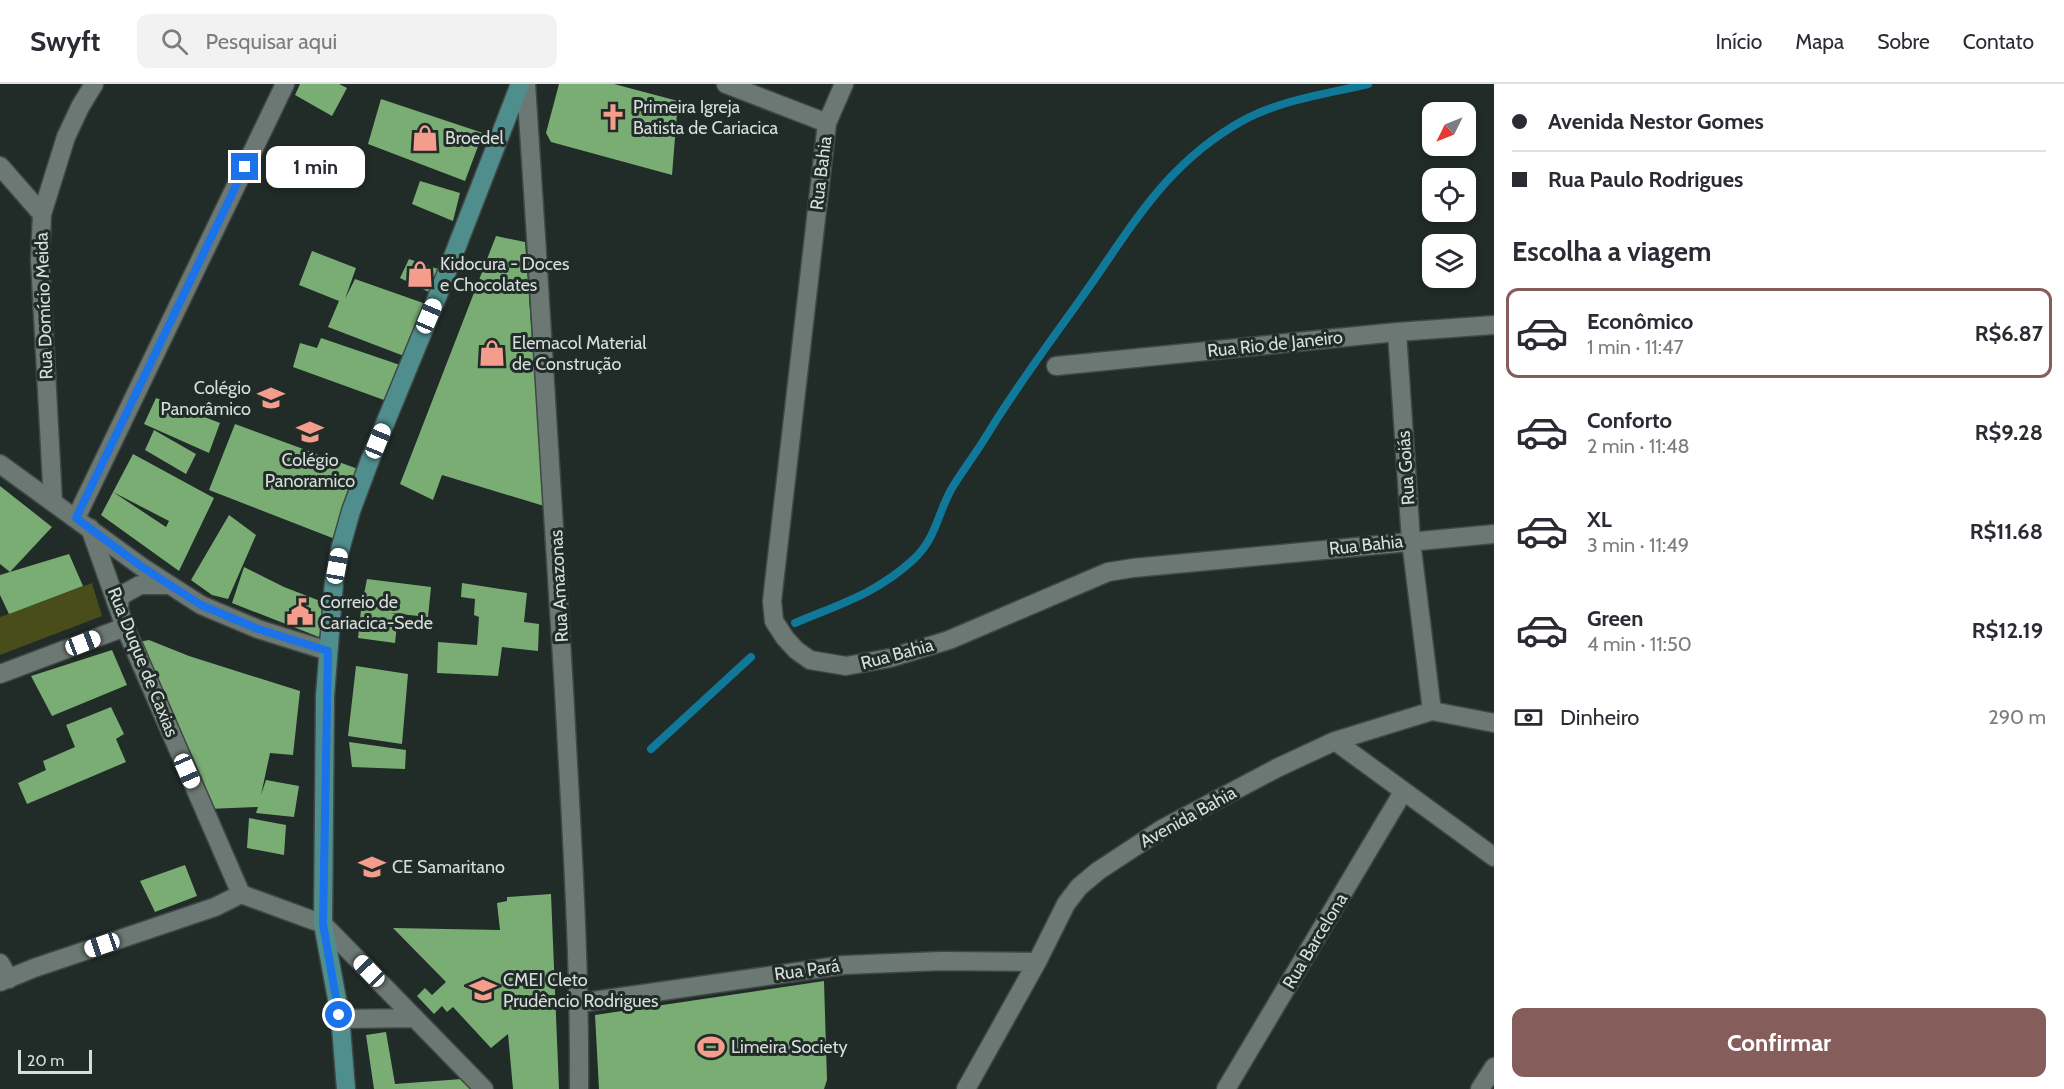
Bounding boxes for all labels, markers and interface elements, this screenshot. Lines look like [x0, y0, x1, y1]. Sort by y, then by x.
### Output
search box [137, 14, 557, 68]
text: Swyft [30, 24, 101, 58]
icon: search [158, 25, 191, 58]
text: Pesquisar aqui [206, 28, 337, 55]
text: Início [1715, 29, 1762, 54]
text: Mapa [1795, 29, 1844, 54]
text: Sobre [1877, 29, 1930, 54]
text: Contato [1963, 29, 2034, 54]
place label: Primeira Igreja Batista de Cariacica [633, 96, 779, 139]
church icon: Primeira Igreja Batista de Cariacica [598, 102, 628, 132]
north arrow [1422, 102, 1476, 156]
map controls [1422, 102, 1476, 288]
text: Avenida Nestor Gomes [1548, 108, 1764, 135]
shop icon: Broedel [410, 123, 440, 153]
place label: Broedel [445, 127, 504, 149]
street label: Rua Bahia [806, 134, 836, 211]
callout: 1 min [266, 146, 365, 188]
route end [231, 153, 258, 180]
text: 1 min [293, 155, 338, 179]
text: Rua Paulo Rodrigues [1548, 166, 1743, 193]
button: locate [1422, 168, 1476, 222]
street label: Rua Domício Meida [30, 232, 58, 380]
button: layers [1422, 234, 1476, 288]
text: Escolha a viagem [1512, 235, 1711, 268]
place label: Kidocura - Doces e Chocolates [440, 253, 569, 296]
shop icon: Kidocura - Doces e Chocolates [405, 259, 435, 289]
car [414, 296, 444, 336]
icon: car [1515, 306, 1569, 360]
text: Econômico [1587, 308, 1693, 335]
text: R$6.87 [1975, 320, 2043, 347]
street label: Rua Rio de Janeiro [1206, 326, 1344, 362]
place label: Elemacol Material de Construção [512, 332, 647, 375]
text: 1 min · 11:47 [1587, 335, 1684, 359]
shop icon: Elemacol Material de Construção [477, 338, 507, 368]
place label: Colégio Panorâmico [161, 377, 251, 420]
school or university icon: Colégio Panorâmico [256, 383, 286, 413]
icon: car [1515, 405, 1569, 459]
text: Conforto [1587, 407, 1672, 434]
school or university icon: Colégio Panoramico [295, 417, 325, 447]
text: R$9.28 [1975, 419, 2043, 446]
car [363, 421, 393, 461]
street label: Rua Goiás [1392, 430, 1420, 506]
text: 2 min · 11:48 [1587, 434, 1690, 458]
place label: Colégio Panoramico [265, 449, 355, 492]
icon: car [1515, 504, 1569, 558]
text: XL [1587, 506, 1612, 533]
text: R$11.68 [1970, 518, 2043, 545]
street label: Rua Amazonas [545, 529, 573, 643]
street label: Rua Bahia [1328, 530, 1404, 560]
text: 3 min · 11:49 [1587, 533, 1689, 557]
car [325, 547, 349, 585]
street label: Rua Duque de Caxias [103, 584, 183, 740]
place label: Correio de Cariacica-Sede [320, 591, 433, 634]
public building icon: Correio de Cariacica-Sede [285, 597, 315, 627]
icon: car [1515, 603, 1569, 657]
text: Green [1587, 605, 1643, 632]
text: R$12.19 [1972, 617, 2043, 644]
car [63, 628, 103, 658]
text: 4 min · 11:50 [1587, 632, 1692, 656]
street label: Rua Bahia [858, 634, 936, 674]
icon: cash [1512, 701, 1545, 734]
text: Dinheiro [1560, 704, 1639, 731]
text: 290 m [1988, 705, 2046, 729]
car [171, 751, 203, 791]
street label: Avenida Bahia [1136, 781, 1240, 852]
school or university icon: CE Samaritano [357, 852, 387, 882]
place label: CE Samaritano [392, 856, 505, 878]
street label: Rua Barcelona [1278, 889, 1352, 993]
car [82, 931, 122, 959]
car [350, 952, 388, 990]
street label: Rua Pará [773, 954, 841, 985]
place label: CMEI Cleto Prudêncio Rodrigues [503, 969, 658, 1012]
school or university icon: CMEI Cleto Prudêncio Rodrigues [468, 975, 498, 1005]
route start [325, 1001, 352, 1028]
button: Confirmar [1512, 1008, 2046, 1077]
sports icon: Limeira Society [696, 1032, 726, 1062]
place label: Limeira Society [731, 1036, 848, 1058]
scale bar [18, 1047, 92, 1074]
text: 20 m [27, 1051, 64, 1070]

